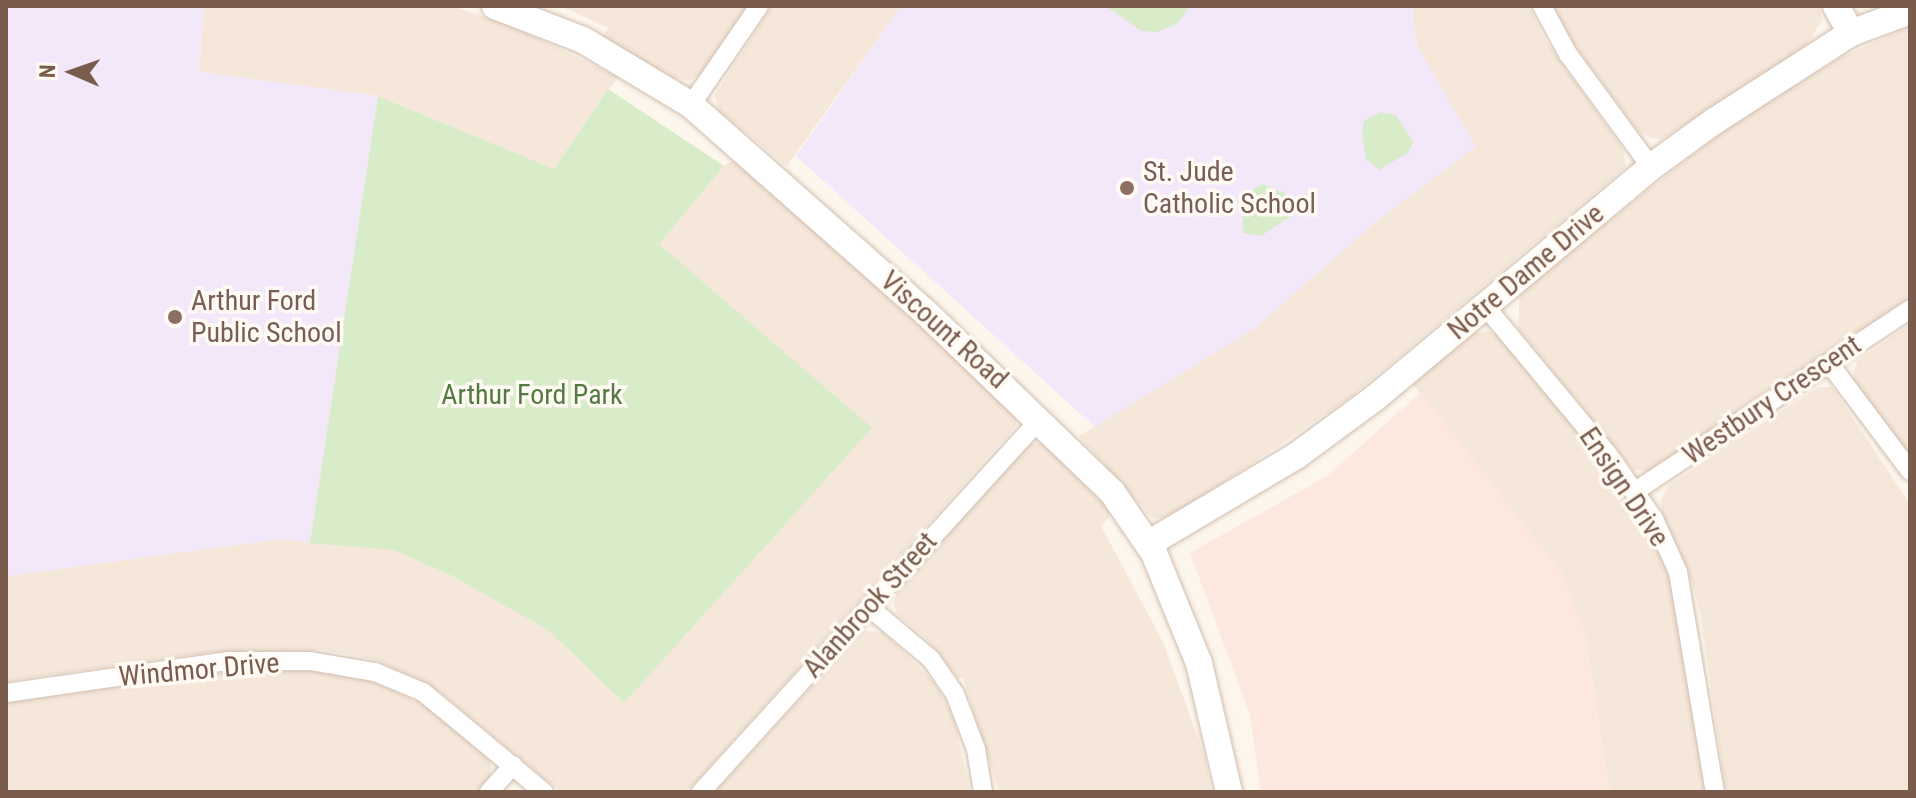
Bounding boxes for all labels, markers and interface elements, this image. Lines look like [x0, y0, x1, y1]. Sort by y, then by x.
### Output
north arrow [32, 32, 112, 112]
text: N [35, 64, 60, 78]
place label: St. Jude Catholic School [1143, 155, 1316, 221]
marker: St. Jude Catholic School [1118, 179, 1136, 197]
street label: Notre Dame Drive [1441, 197, 1611, 347]
street label: Viscount Road [873, 264, 1015, 396]
place label: Arthur Ford Public School [191, 284, 342, 350]
marker: Arthur Ford Public School [166, 308, 184, 326]
street label: Westbury Crescent [1677, 328, 1867, 472]
park label: Arthur Ford Park [441, 378, 623, 412]
street label: Ensign Drive [1572, 421, 1676, 553]
street label: Alanbrook Street [796, 525, 944, 685]
street label: Windmor Drive [117, 646, 281, 694]

